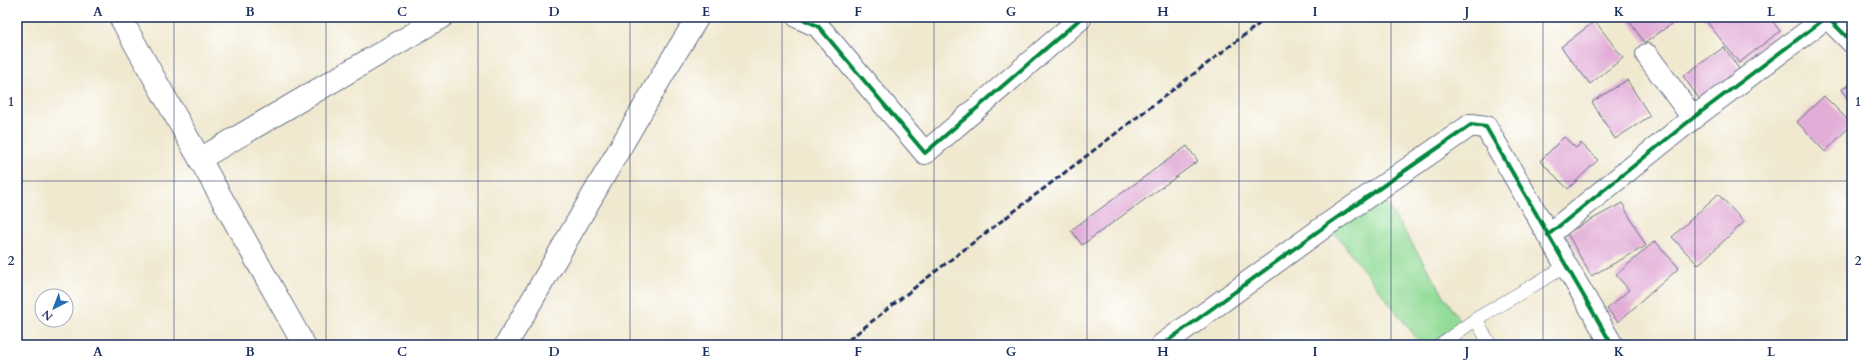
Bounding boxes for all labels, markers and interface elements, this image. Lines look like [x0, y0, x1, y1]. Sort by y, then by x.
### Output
text: A [93, 3, 103, 21]
text: B [245, 3, 255, 21]
text: C [397, 3, 407, 21]
text: D [548, 3, 560, 21]
text: E [702, 3, 710, 21]
text: F [854, 3, 862, 21]
text: G [1006, 3, 1017, 21]
text: H [1157, 3, 1169, 21]
text: I [1312, 3, 1318, 21]
text: J [1463, 3, 1470, 21]
text: K [1614, 3, 1625, 21]
text: L [1767, 3, 1776, 21]
text: 1 [8, 93, 14, 111]
text: 1 [1855, 93, 1861, 111]
text: 2 [8, 252, 15, 270]
text: 2 [1855, 252, 1862, 270]
north arrow [34, 288, 74, 328]
text: N [39, 306, 56, 324]
text: A [93, 343, 103, 361]
text: B [245, 343, 255, 361]
text: C [397, 343, 407, 361]
text: D [548, 343, 560, 361]
text: E [702, 343, 710, 361]
text: F [854, 343, 862, 361]
text: G [1006, 343, 1017, 361]
text: H [1157, 343, 1169, 361]
text: I [1312, 343, 1318, 361]
text: J [1463, 343, 1470, 361]
text: K [1614, 343, 1625, 361]
text: L [1767, 343, 1776, 361]

